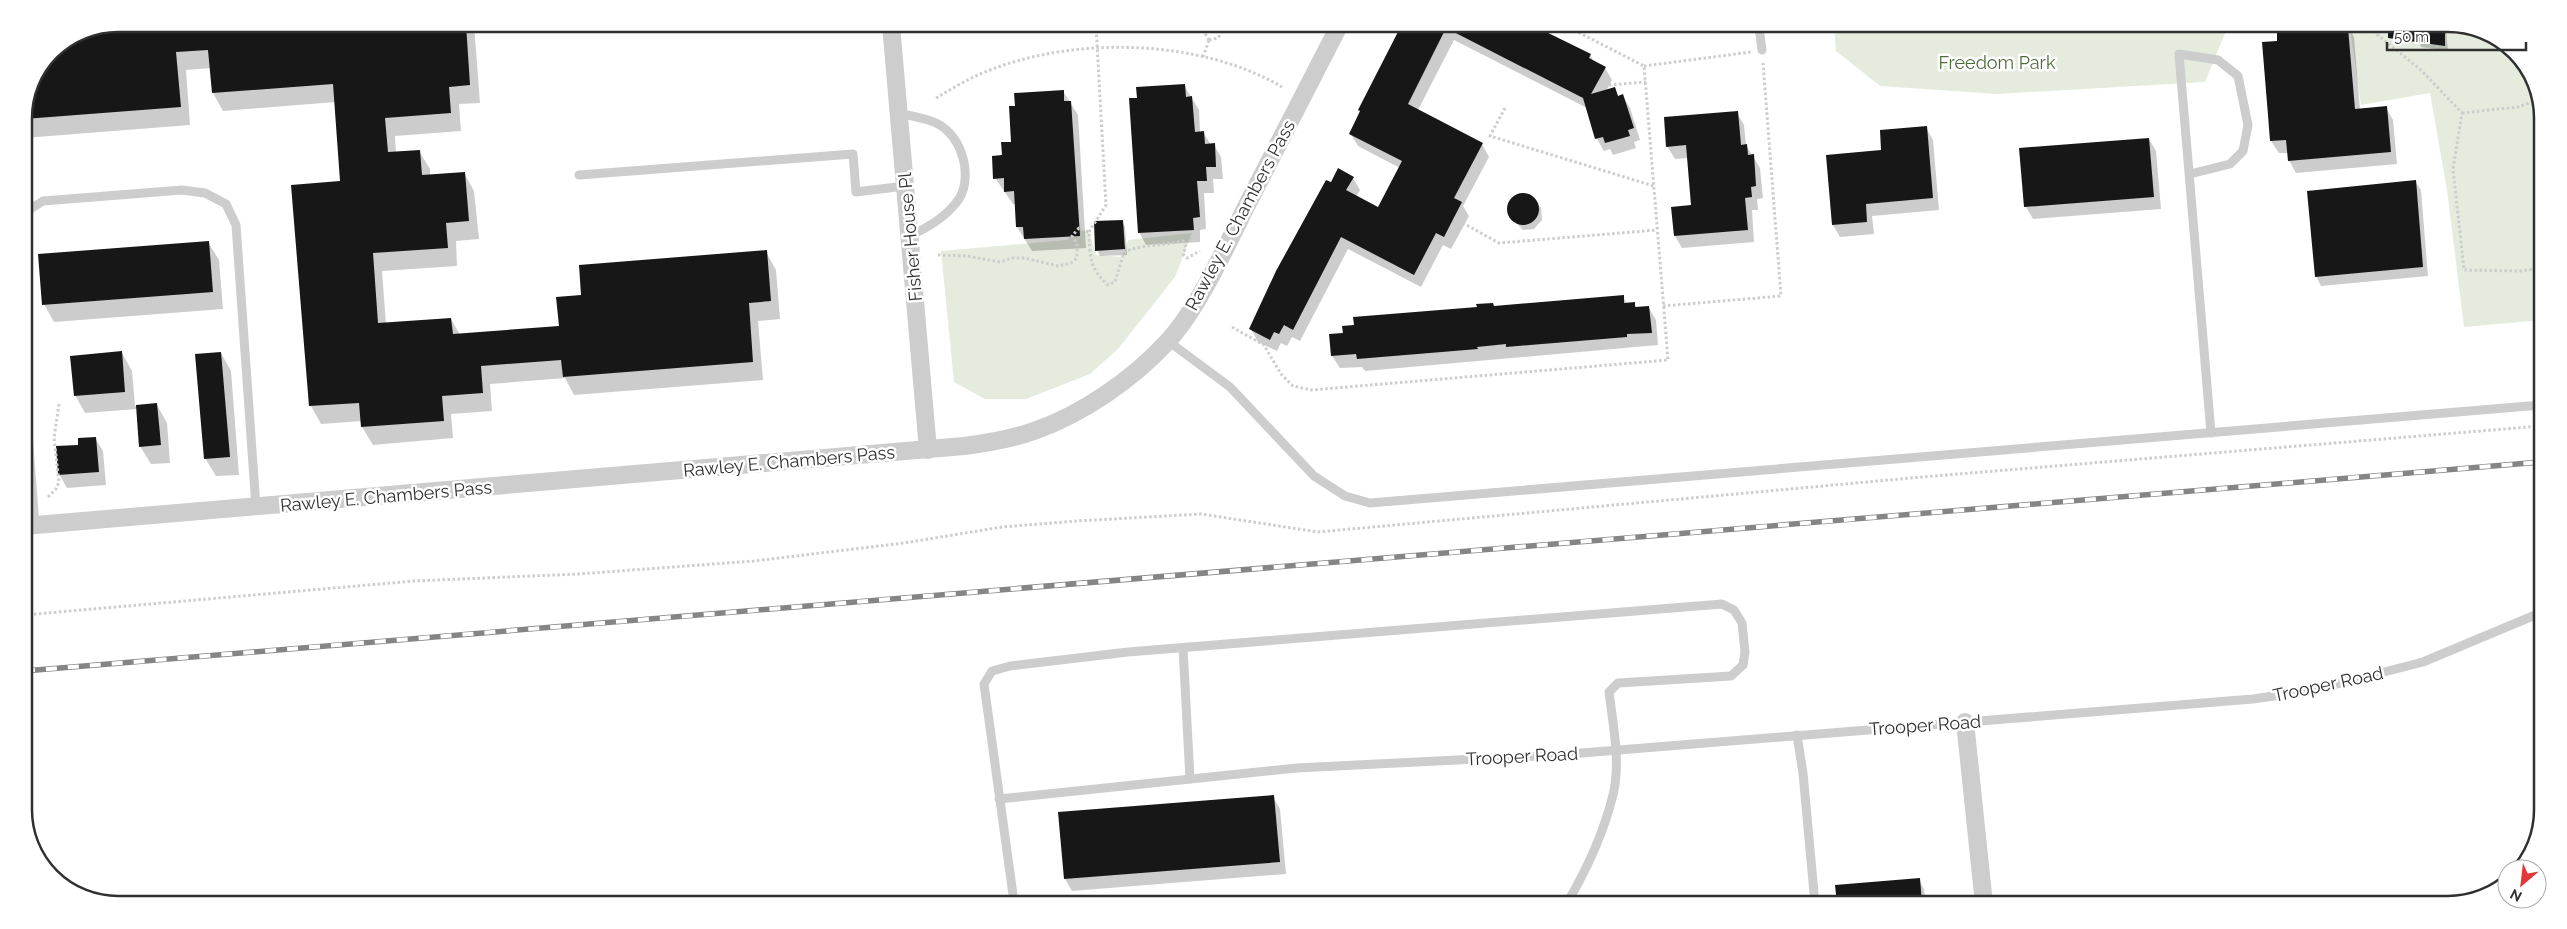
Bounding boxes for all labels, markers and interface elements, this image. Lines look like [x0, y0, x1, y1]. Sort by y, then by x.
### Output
scale bar [2387, 20, 2526, 52]
text: 50 m [2394, 28, 2429, 46]
park label: Freedom Park [1939, 52, 2056, 73]
street label: Rawley E. Chambers Pass [1181, 116, 1299, 314]
street label: Fisher House Pl [894, 172, 926, 302]
street label: Rawley E. Chambers Pass [682, 441, 896, 481]
street label: Rawley E. Chambers Pass [279, 476, 493, 516]
street label: Trooper Road [2271, 662, 2385, 706]
street label: Trooper Road [1868, 711, 1982, 739]
street label: Trooper Road [1465, 743, 1579, 769]
north arrow [2497, 859, 2547, 909]
text: N [2507, 886, 2524, 905]

